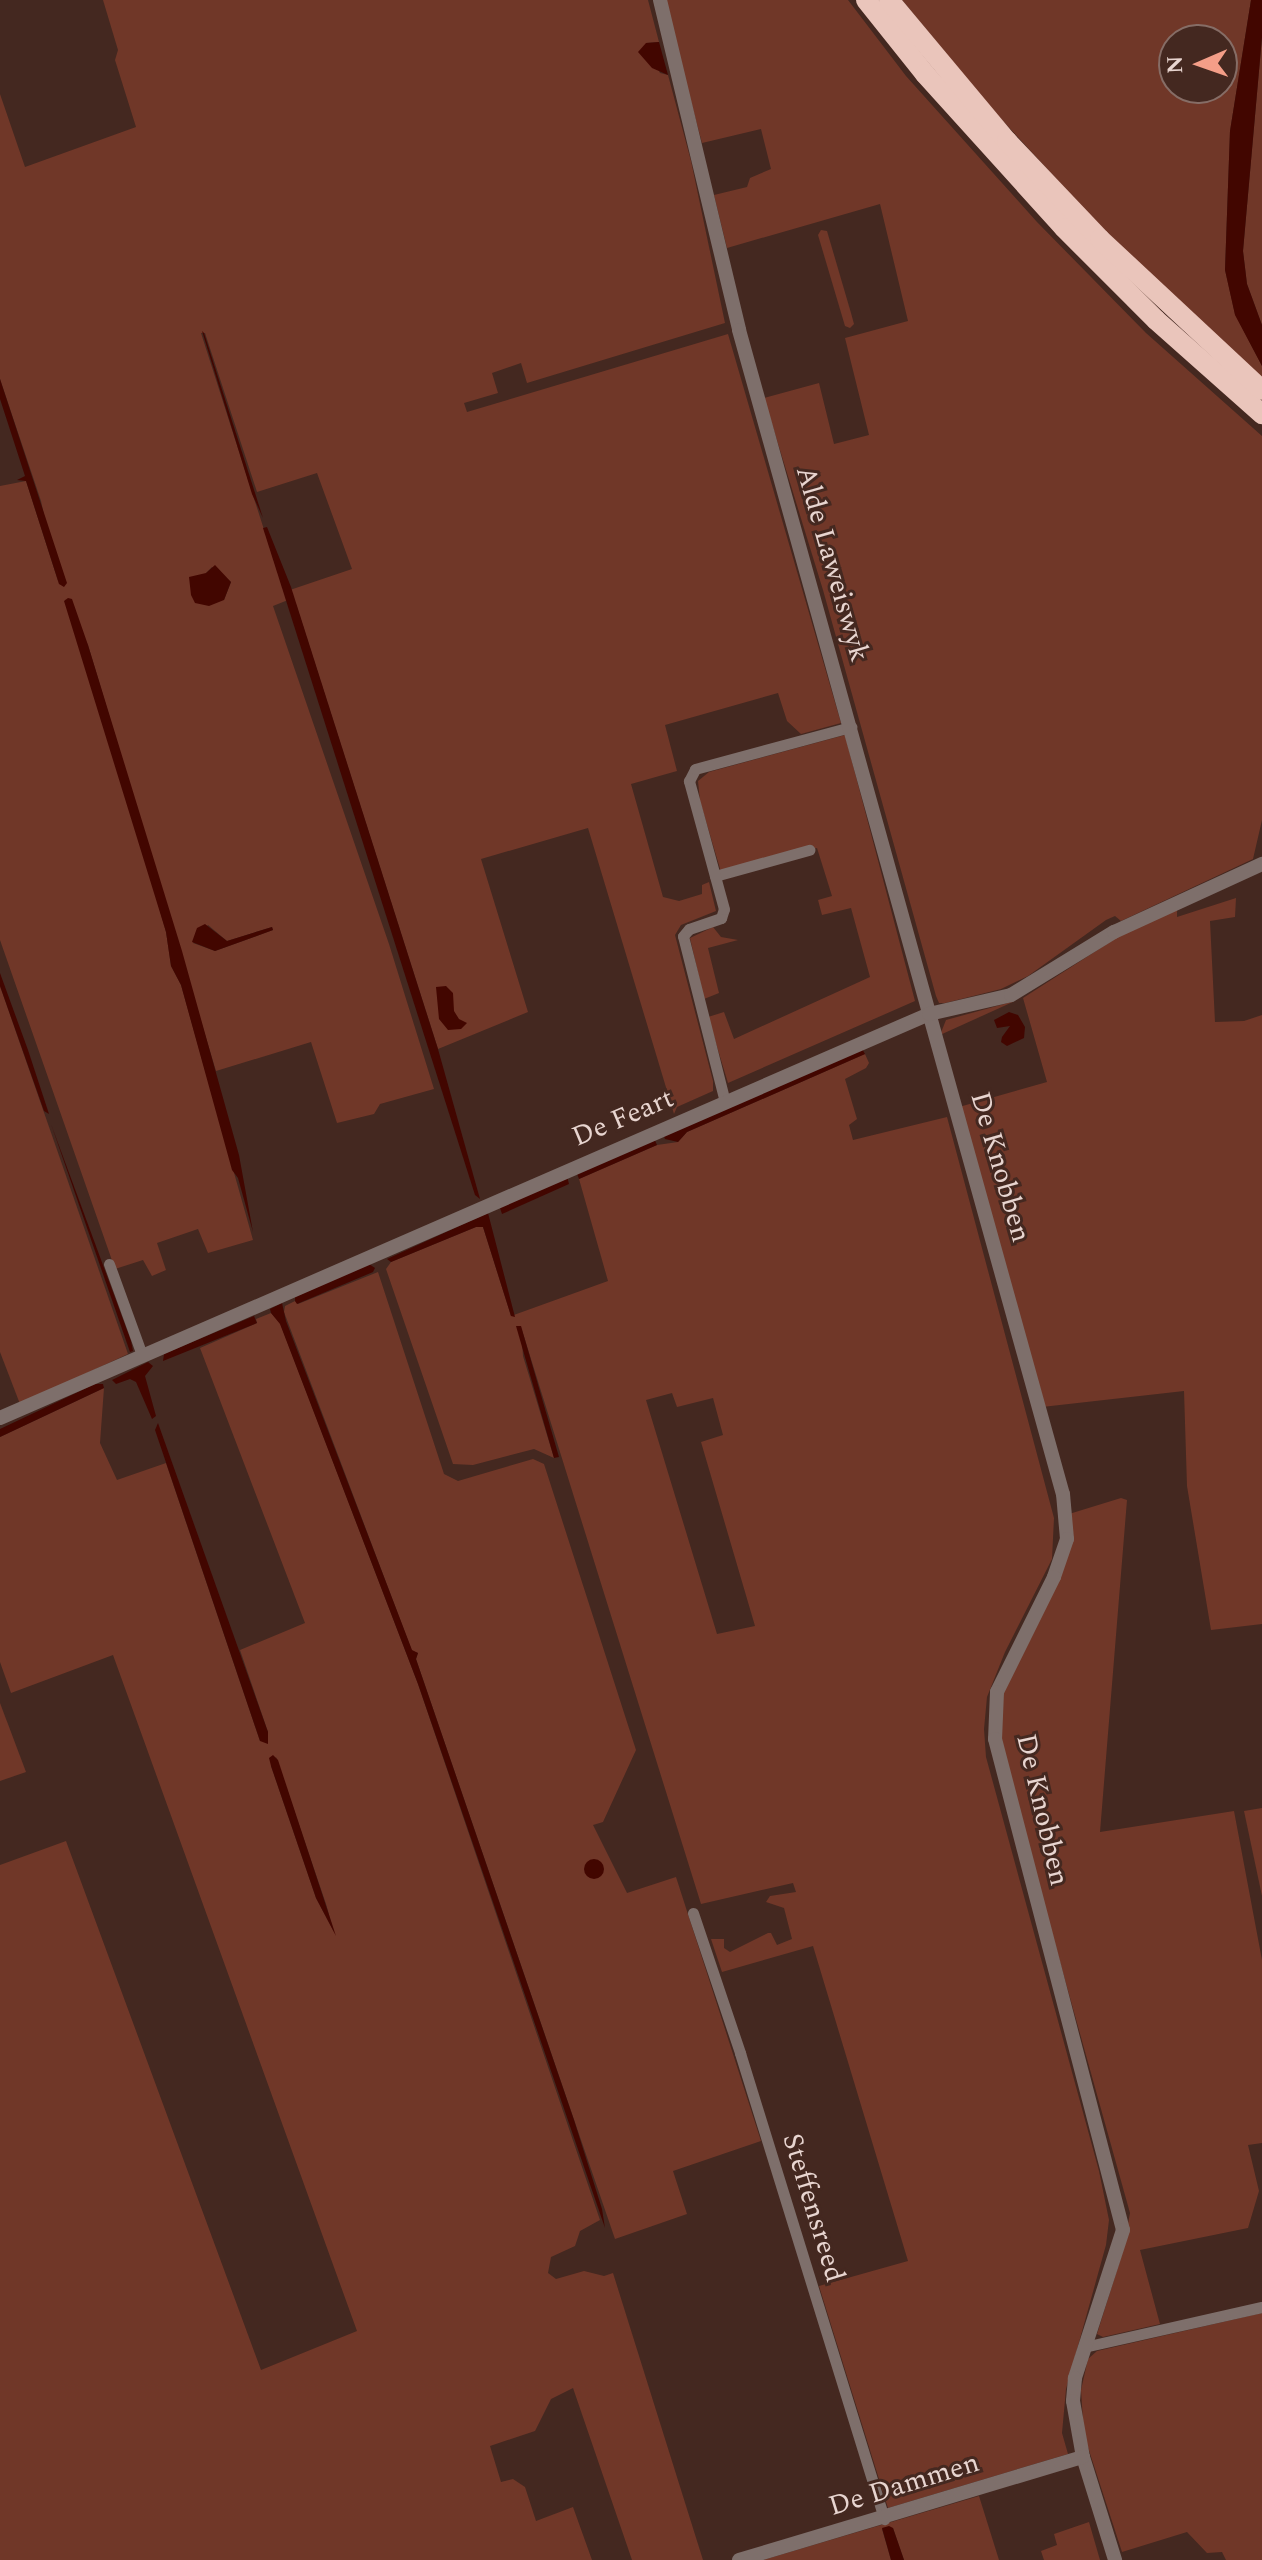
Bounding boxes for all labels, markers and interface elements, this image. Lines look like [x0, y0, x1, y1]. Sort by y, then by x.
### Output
north arrow [1158, 24, 1238, 104]
text: N [1159, 55, 1192, 74]
street label: Alde Laweiswyk [788, 462, 876, 666]
street label: De Feart [567, 1082, 679, 1154]
street label: De Knobben [963, 1088, 1037, 1246]
street label: De Knobben [1008, 1731, 1076, 1889]
street label: Steffensreed [774, 2130, 852, 2286]
street label: De Dammen [825, 2446, 983, 2524]

